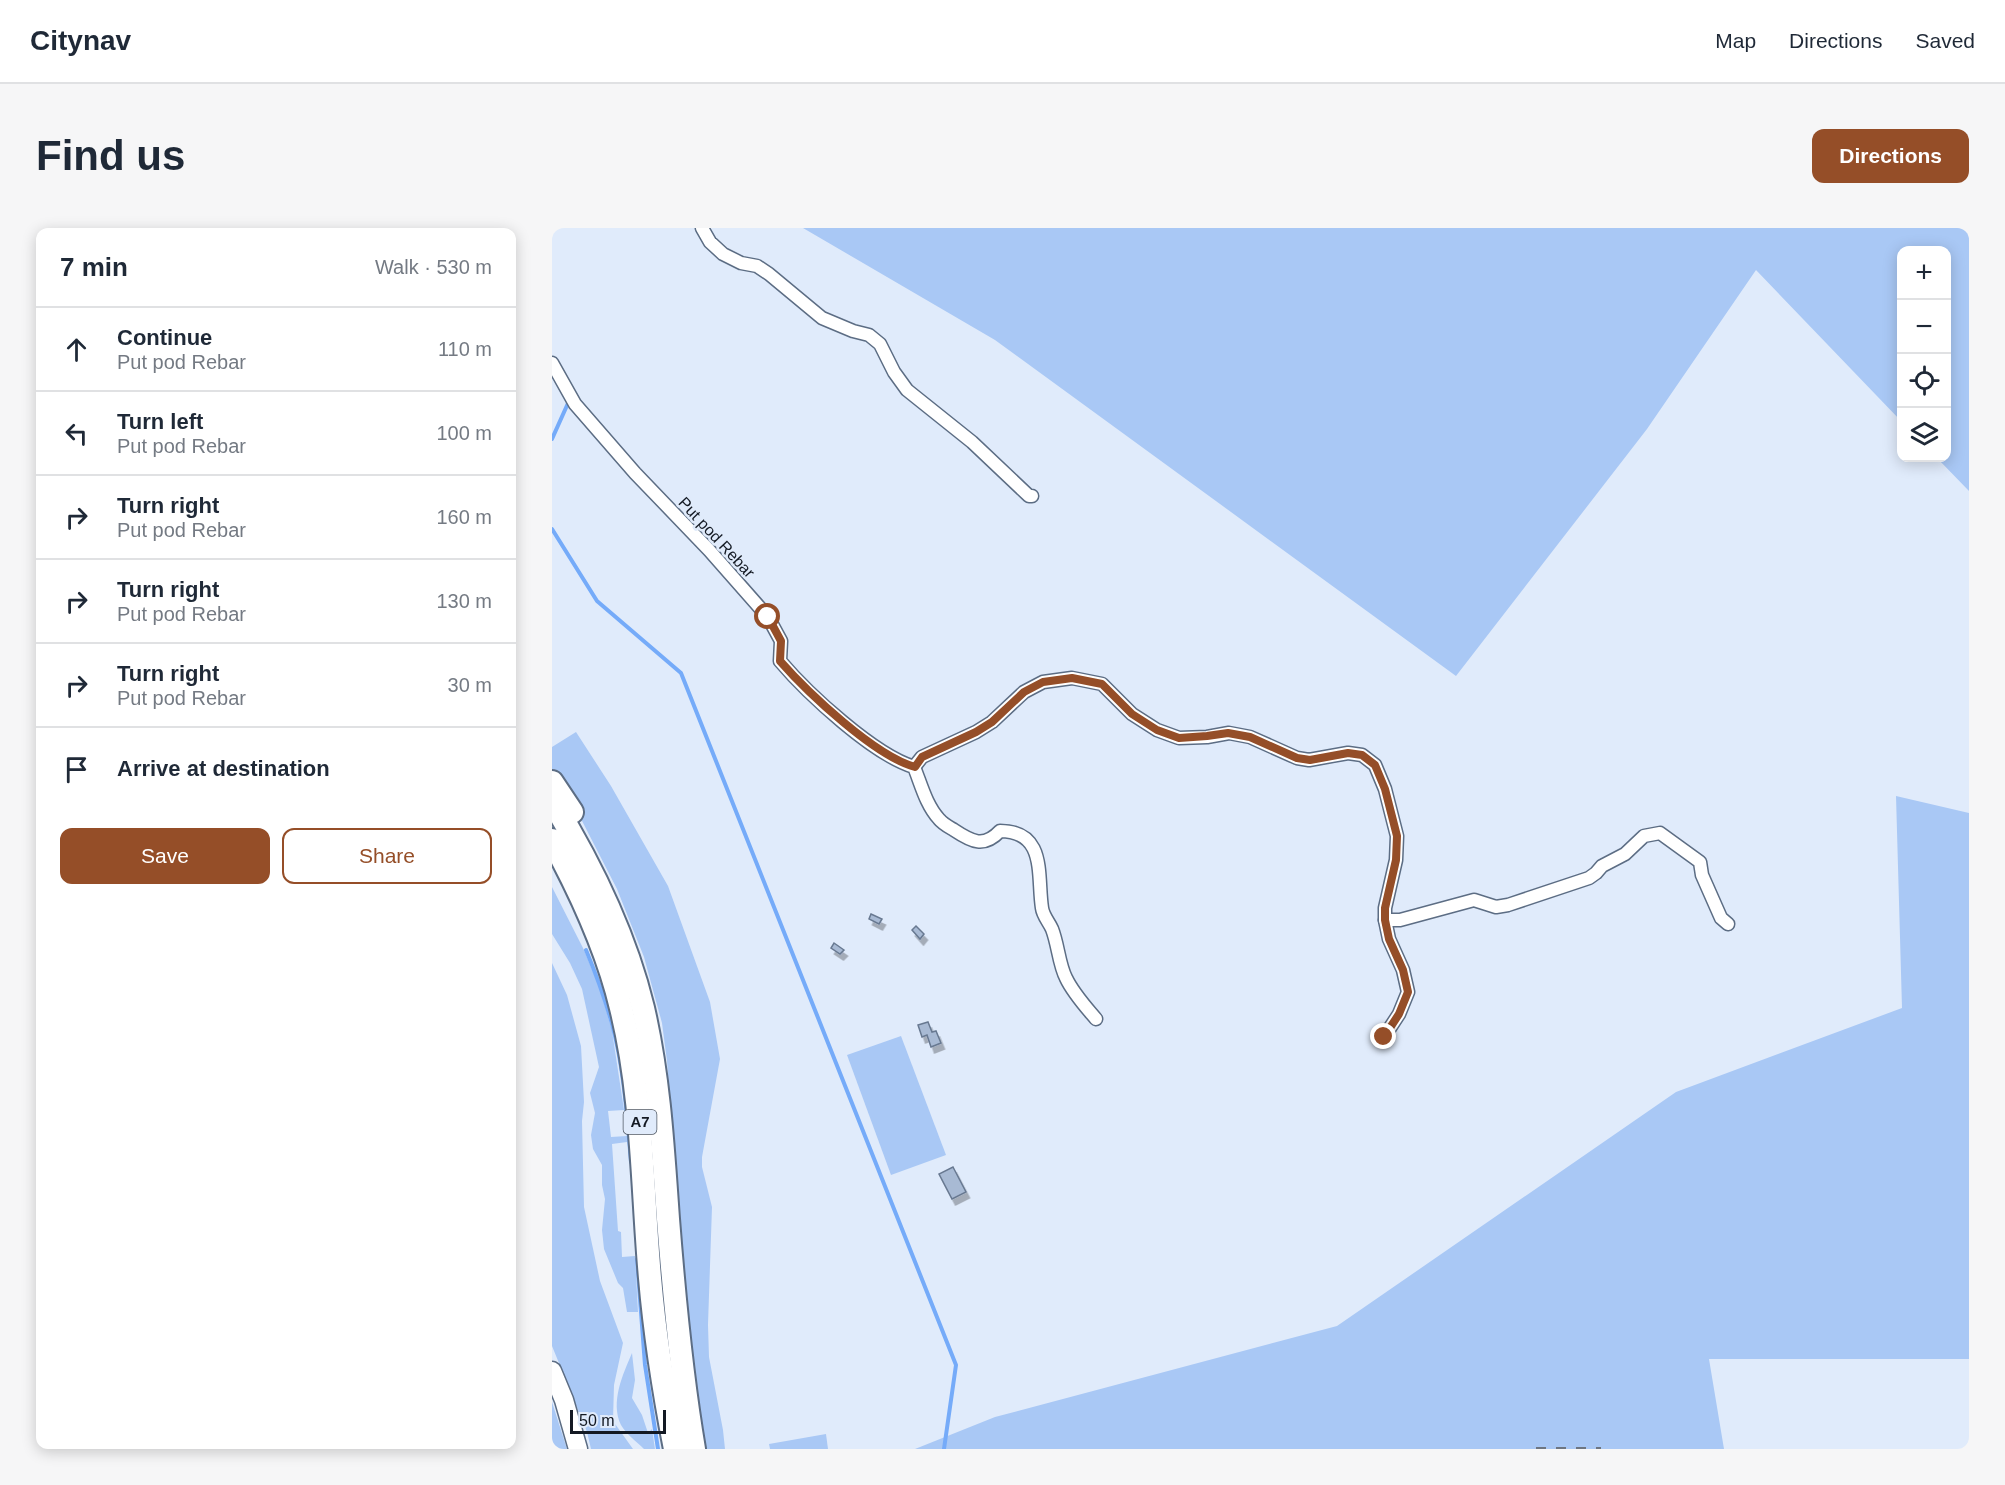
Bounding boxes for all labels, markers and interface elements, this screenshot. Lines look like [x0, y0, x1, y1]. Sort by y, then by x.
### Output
text: Citynav [30, 25, 131, 56]
text: Map [1715, 29, 1756, 52]
text: Directions [1789, 29, 1882, 52]
text: Saved [1915, 29, 1975, 52]
button: Directions [1812, 129, 1969, 183]
text: Find us [36, 132, 185, 179]
map controls [1897, 246, 1951, 462]
button: + [1897, 246, 1951, 300]
text: 7 min [60, 252, 128, 282]
text: Walk · 530 m [375, 256, 492, 278]
button: − [1897, 300, 1951, 354]
text: Continue [117, 325, 212, 350]
icon: ahead [60, 333, 93, 366]
text: 110 m [438, 338, 492, 360]
text: Put pod Rebar [117, 351, 246, 373]
button: locate [1897, 354, 1951, 408]
button: layers [1897, 408, 1951, 462]
text: Turn left [117, 409, 203, 434]
icon: left [60, 417, 93, 450]
text: 100 m [436, 422, 492, 444]
text: Put pod Rebar [117, 435, 246, 457]
text: Turn right [117, 493, 219, 518]
street label: Put pod Rebar [675, 494, 758, 581]
icon: right [60, 501, 93, 534]
text: 160 m [436, 506, 492, 528]
text: Put pod Rebar [117, 519, 246, 541]
text: Turn right [117, 577, 219, 602]
icon: right [60, 585, 93, 618]
text: 130 m [436, 590, 492, 612]
text: Put pod Rebar [117, 603, 246, 625]
route start [754, 603, 780, 629]
text: Turn right [117, 661, 219, 686]
icon: right [60, 669, 93, 702]
text: 30 m [448, 674, 492, 696]
text: Put pod Rebar [117, 687, 246, 709]
icon: arrive [60, 753, 93, 786]
text: Arrive at destination [117, 756, 330, 781]
button: Save [60, 828, 270, 884]
button: Share [282, 828, 492, 884]
route end [1370, 1023, 1396, 1049]
road number: A7 [624, 1110, 656, 1134]
scale bar [570, 1407, 666, 1434]
text: 50 m [579, 1412, 615, 1429]

